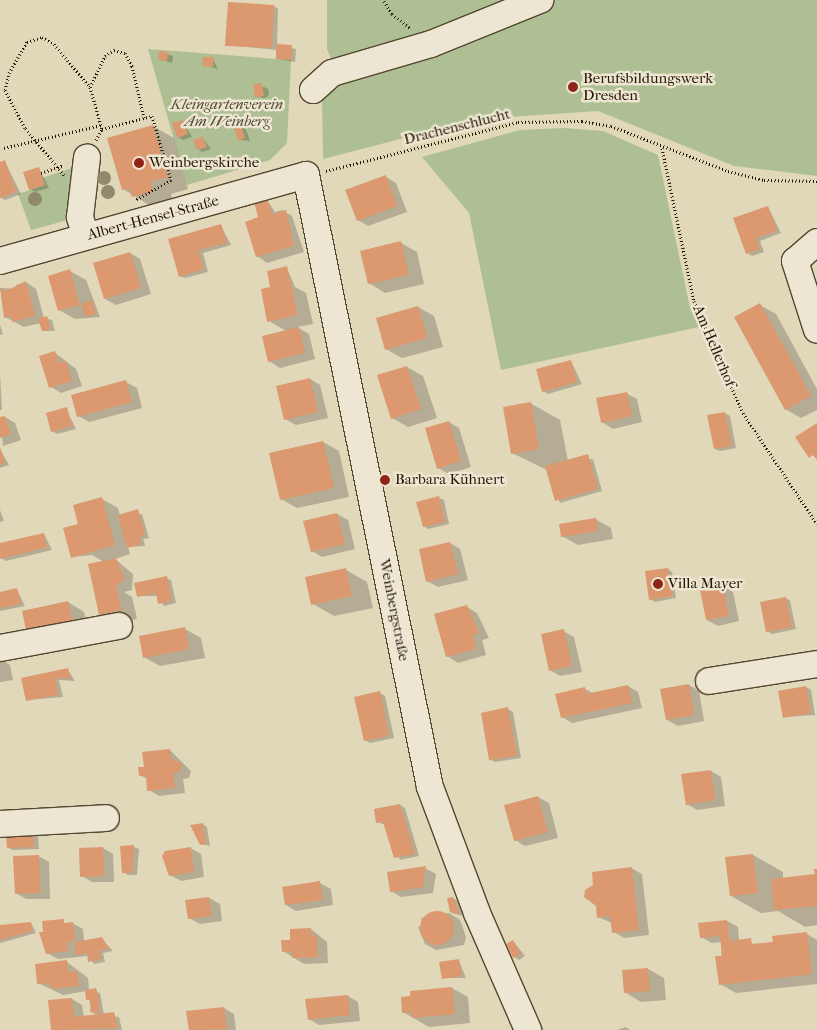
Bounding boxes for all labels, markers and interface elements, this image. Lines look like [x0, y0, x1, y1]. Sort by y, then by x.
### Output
place label: Berufsbildungswerk Dresden [583, 69, 713, 104]
marker: Berufsbildungswerk Dresden [567, 81, 579, 93]
park label: Kleingartenverein Am Weinberg [171, 95, 283, 130]
street label: Drachenschlucht [402, 105, 512, 149]
place label: Weinbergskirche [149, 154, 259, 172]
marker: Weinbergskirche [133, 157, 145, 169]
street label: Albert-Hensel-Straße [85, 192, 221, 244]
street label: Am Hellerhof [689, 302, 739, 390]
place label: Barbara Kühnert [395, 471, 505, 489]
marker: Barbara Kühnert [379, 474, 391, 486]
street label: Weinbergstraße [375, 557, 413, 663]
place label: Villa Mayer [668, 575, 742, 593]
marker: Villa Mayer [652, 578, 664, 590]

